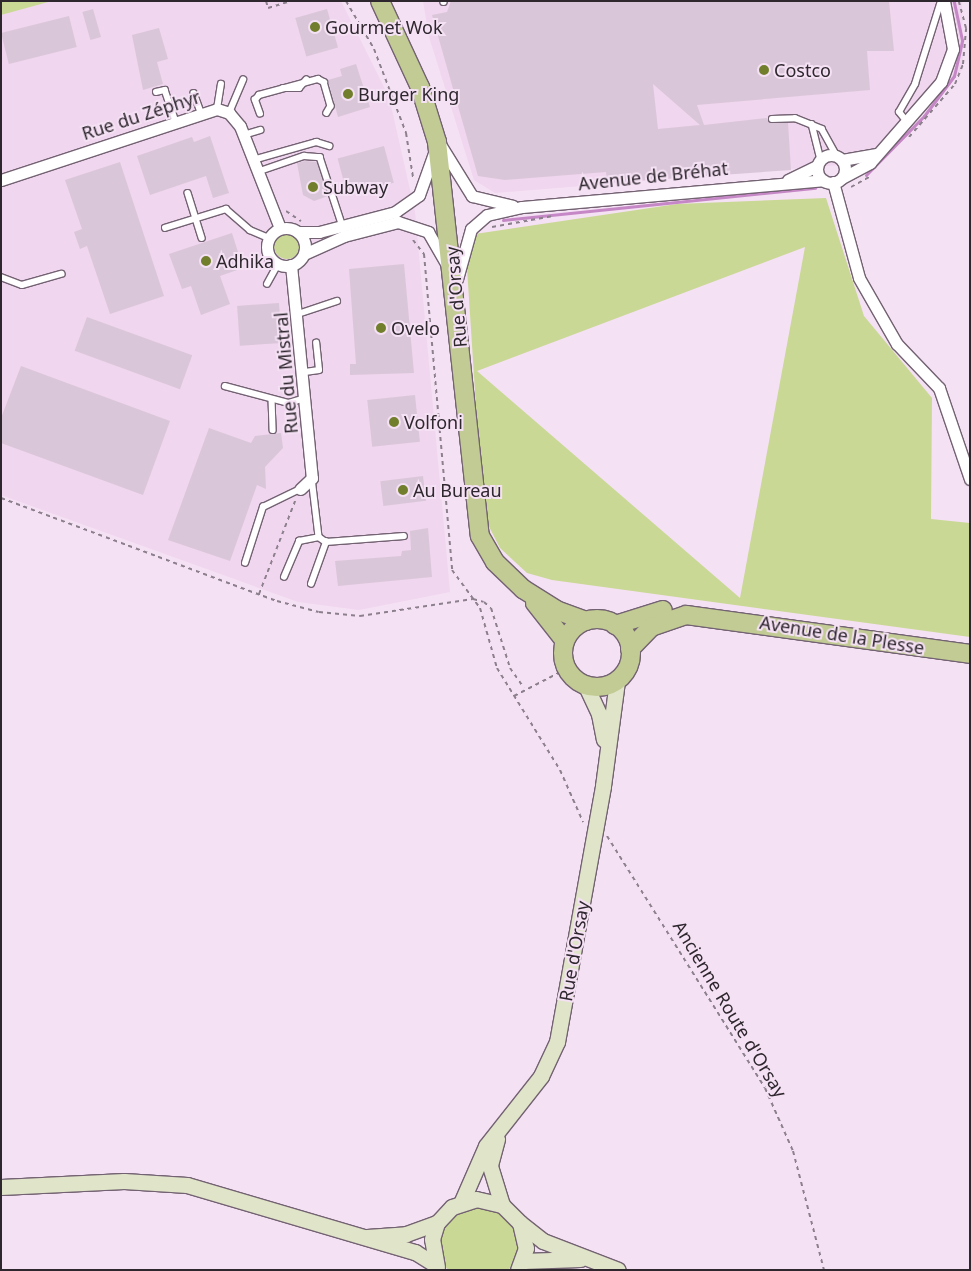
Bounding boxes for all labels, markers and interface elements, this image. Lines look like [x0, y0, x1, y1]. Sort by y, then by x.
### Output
place label: Gourmet Wok [325, 16, 443, 38]
marker: Gourmet Wok [309, 21, 321, 33]
place label: Costco [774, 59, 831, 81]
marker: Costco [758, 64, 770, 76]
place label: Burger King [358, 83, 459, 105]
street label: Rue du Zéphyr [79, 86, 203, 144]
marker: Burger King [342, 88, 354, 100]
street label: Avenue de Bréhat [577, 157, 729, 195]
place label: Subway [323, 176, 388, 198]
marker: Subway [307, 181, 319, 193]
street label: Rue d'Orsay [441, 245, 471, 349]
place label: Adhika [216, 250, 274, 272]
marker: Adhika [200, 255, 212, 267]
street label: Rue du Mistral [270, 311, 302, 435]
place label: Ovelo [391, 317, 440, 339]
marker: Ovelo [375, 322, 387, 334]
place label: Volfoni [404, 411, 463, 433]
marker: Volfoni [388, 416, 400, 428]
place label: Au Bureau [413, 479, 502, 501]
marker: Au Bureau [397, 484, 409, 496]
street label: Avenue de la Plesse [758, 611, 926, 659]
street label: Rue d'Orsay [555, 899, 593, 1003]
street label: Ancienne Route d'Orsay [669, 917, 791, 1101]

